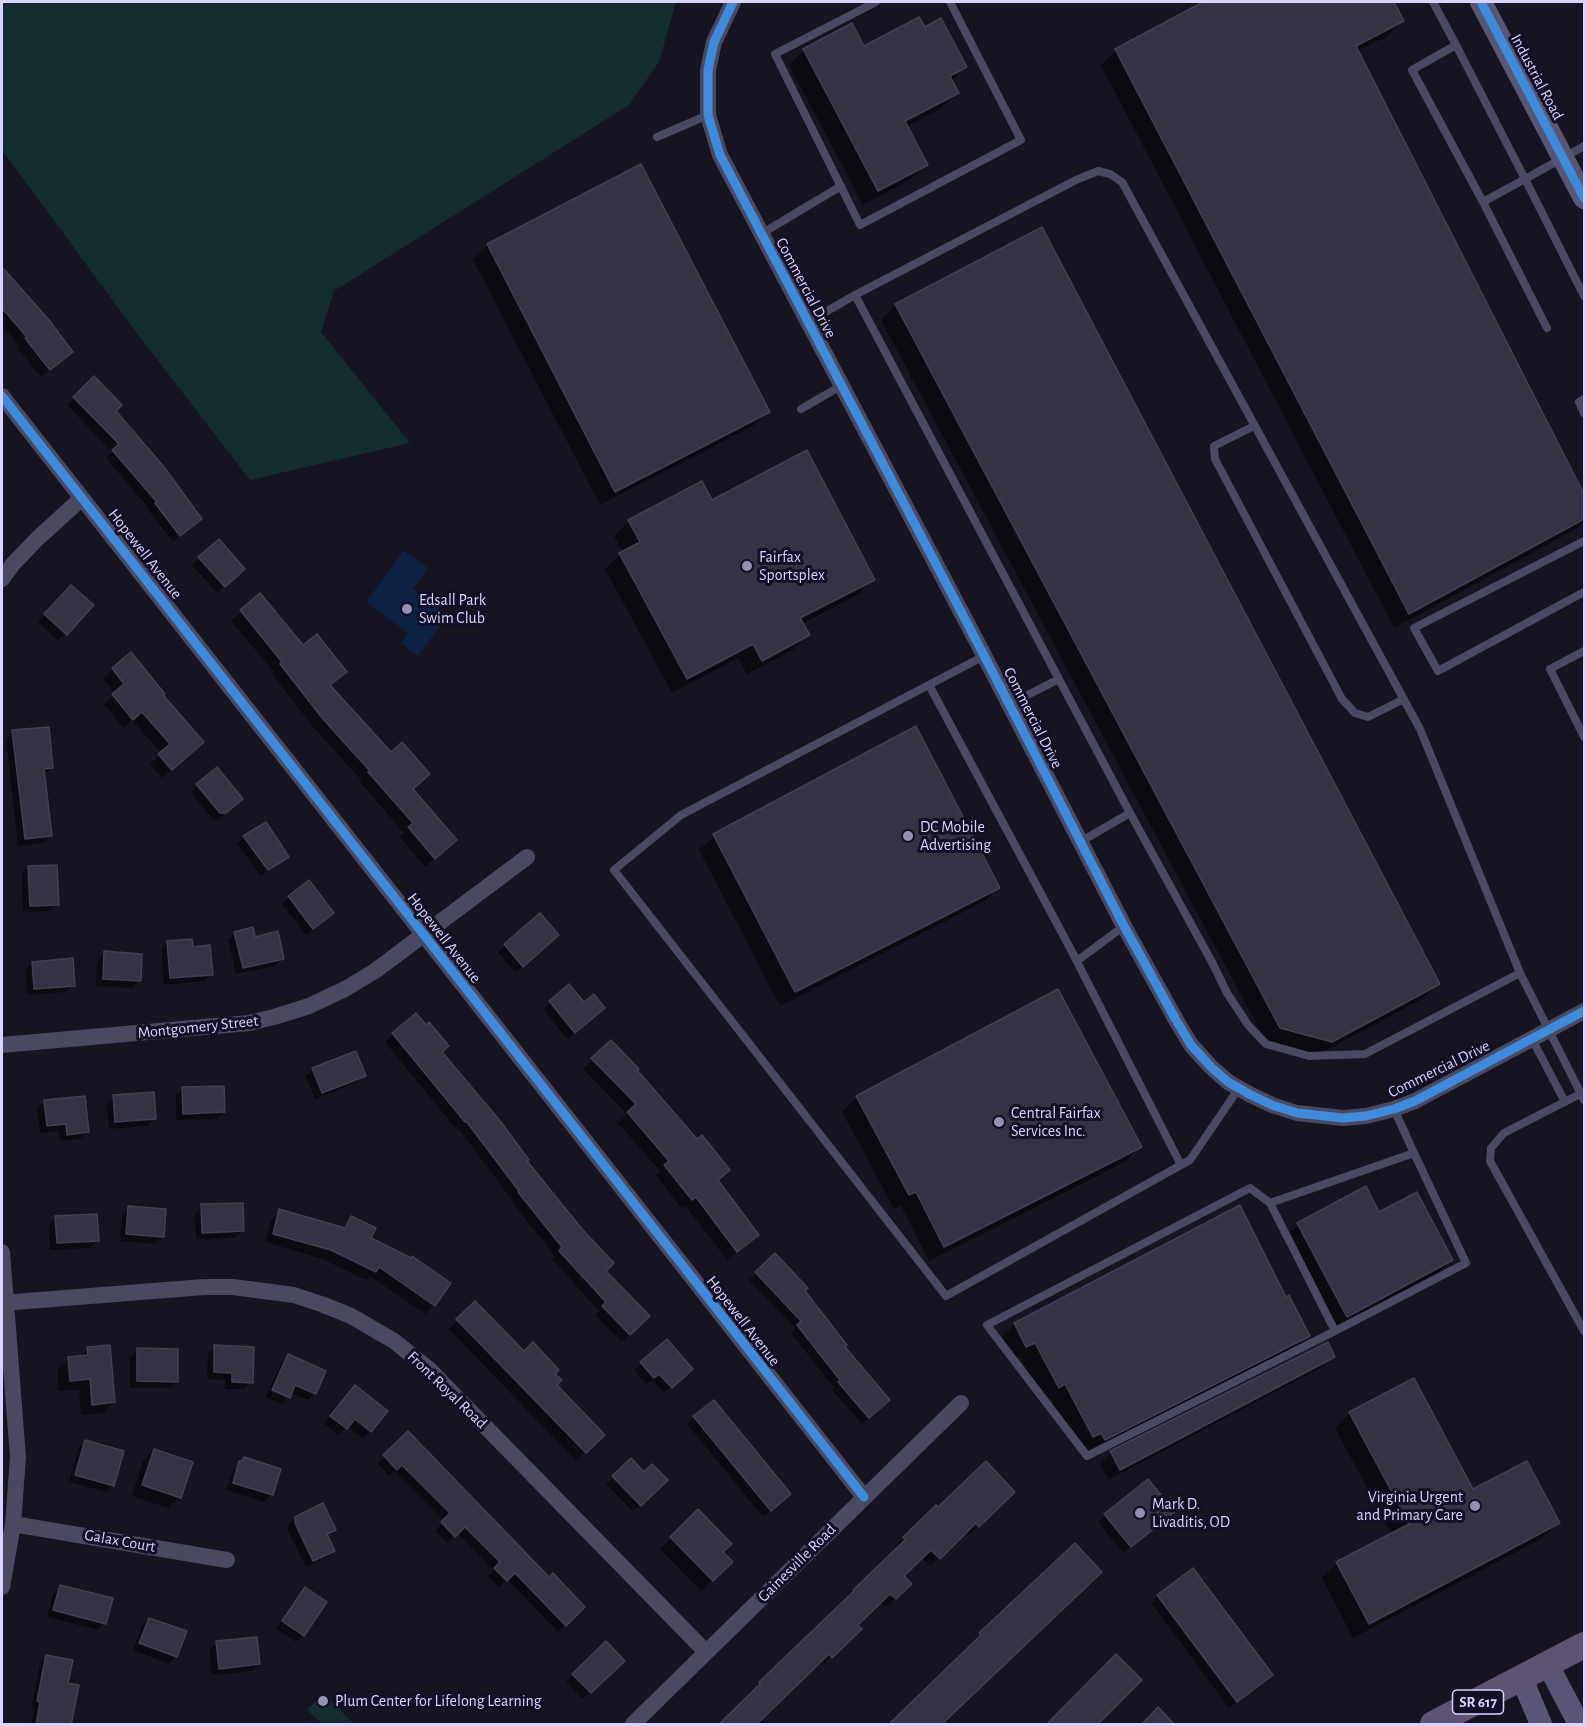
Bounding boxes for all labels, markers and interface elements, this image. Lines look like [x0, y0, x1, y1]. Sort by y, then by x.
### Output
street label: Industrial Road [1506, 31, 1568, 123]
street label: Commercial Drive [771, 235, 841, 341]
street label: Hopewell Avenue [104, 505, 186, 603]
place label: Fairfax Sportsplex [759, 547, 825, 585]
marker: Fairfax Sportsplex [740, 559, 754, 573]
place label: Edsall Park Swim Club [419, 590, 486, 628]
marker: Edsall Park Swim Club [400, 602, 414, 616]
street label: Commercial Drive [999, 664, 1067, 772]
place label: DC Mobile Advertising [920, 817, 991, 855]
marker: DC Mobile Advertising [901, 829, 915, 843]
street label: Hopewell Avenue [403, 889, 485, 987]
street label: Montgomery Street [137, 1011, 259, 1043]
street label: Commercial Drive [1385, 1036, 1493, 1102]
place label: Central Fairfax Services Inc. [1011, 1103, 1101, 1141]
marker: Central Fairfax Services Inc. [992, 1115, 1006, 1129]
street label: Hopewell Avenue [702, 1272, 784, 1370]
street label: Front Royal Road [403, 1347, 491, 1433]
place label: Virginia Urgent and Primary Care [1357, 1487, 1463, 1525]
place label: Mark D. Livaditis, OD [1152, 1494, 1230, 1532]
marker: Virginia Urgent and Primary Care [1468, 1499, 1482, 1513]
marker: Mark D. Livaditis, OD [1133, 1506, 1147, 1520]
street label: Gainesville Road [754, 1520, 840, 1606]
street label: Galax Court [83, 1525, 157, 1557]
road number: SR 617 [1452, 1690, 1504, 1714]
place label: Plum Center for Lifelong Learning [335, 1691, 542, 1711]
marker: Plum Center for Lifelong Learning [316, 1694, 330, 1708]

